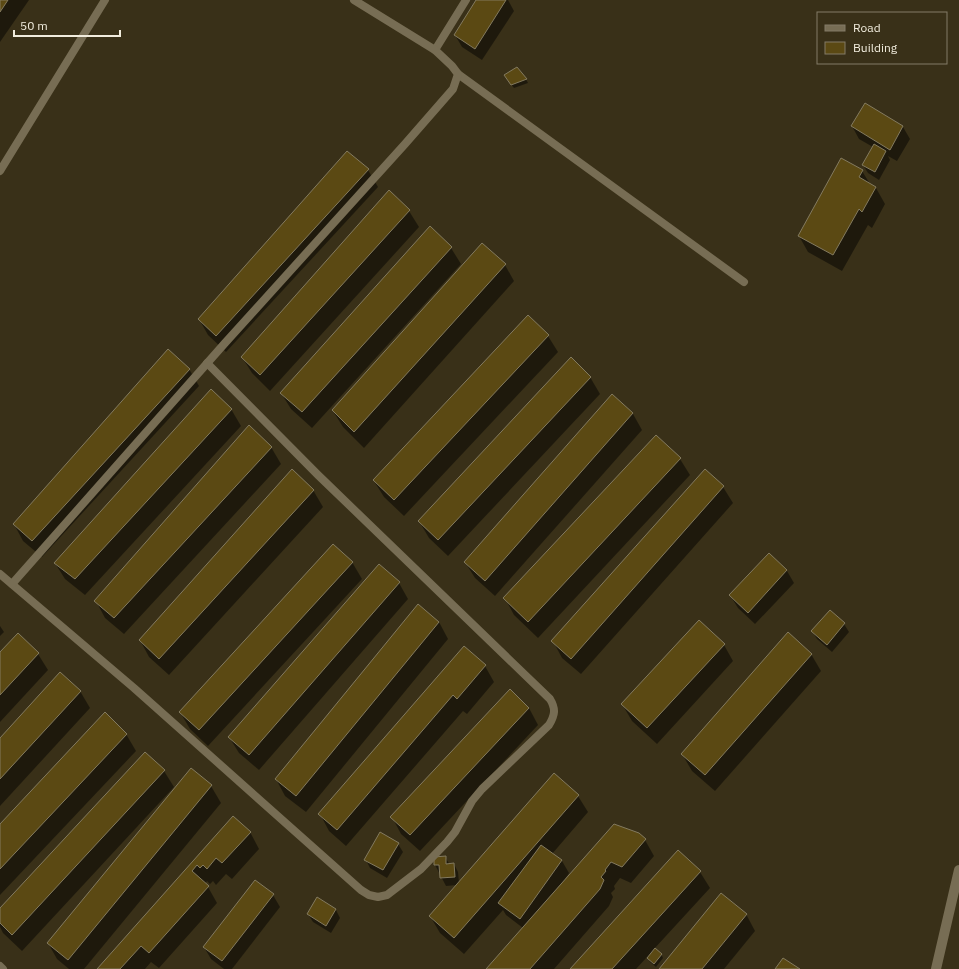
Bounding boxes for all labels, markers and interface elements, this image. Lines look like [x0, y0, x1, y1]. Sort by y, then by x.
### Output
scale bar [14, 12, 120, 38]
legend [817, 12, 947, 64]
text: 50 m [20, 18, 48, 33]
text: Road [853, 20, 881, 35]
text: Building [853, 40, 898, 55]

